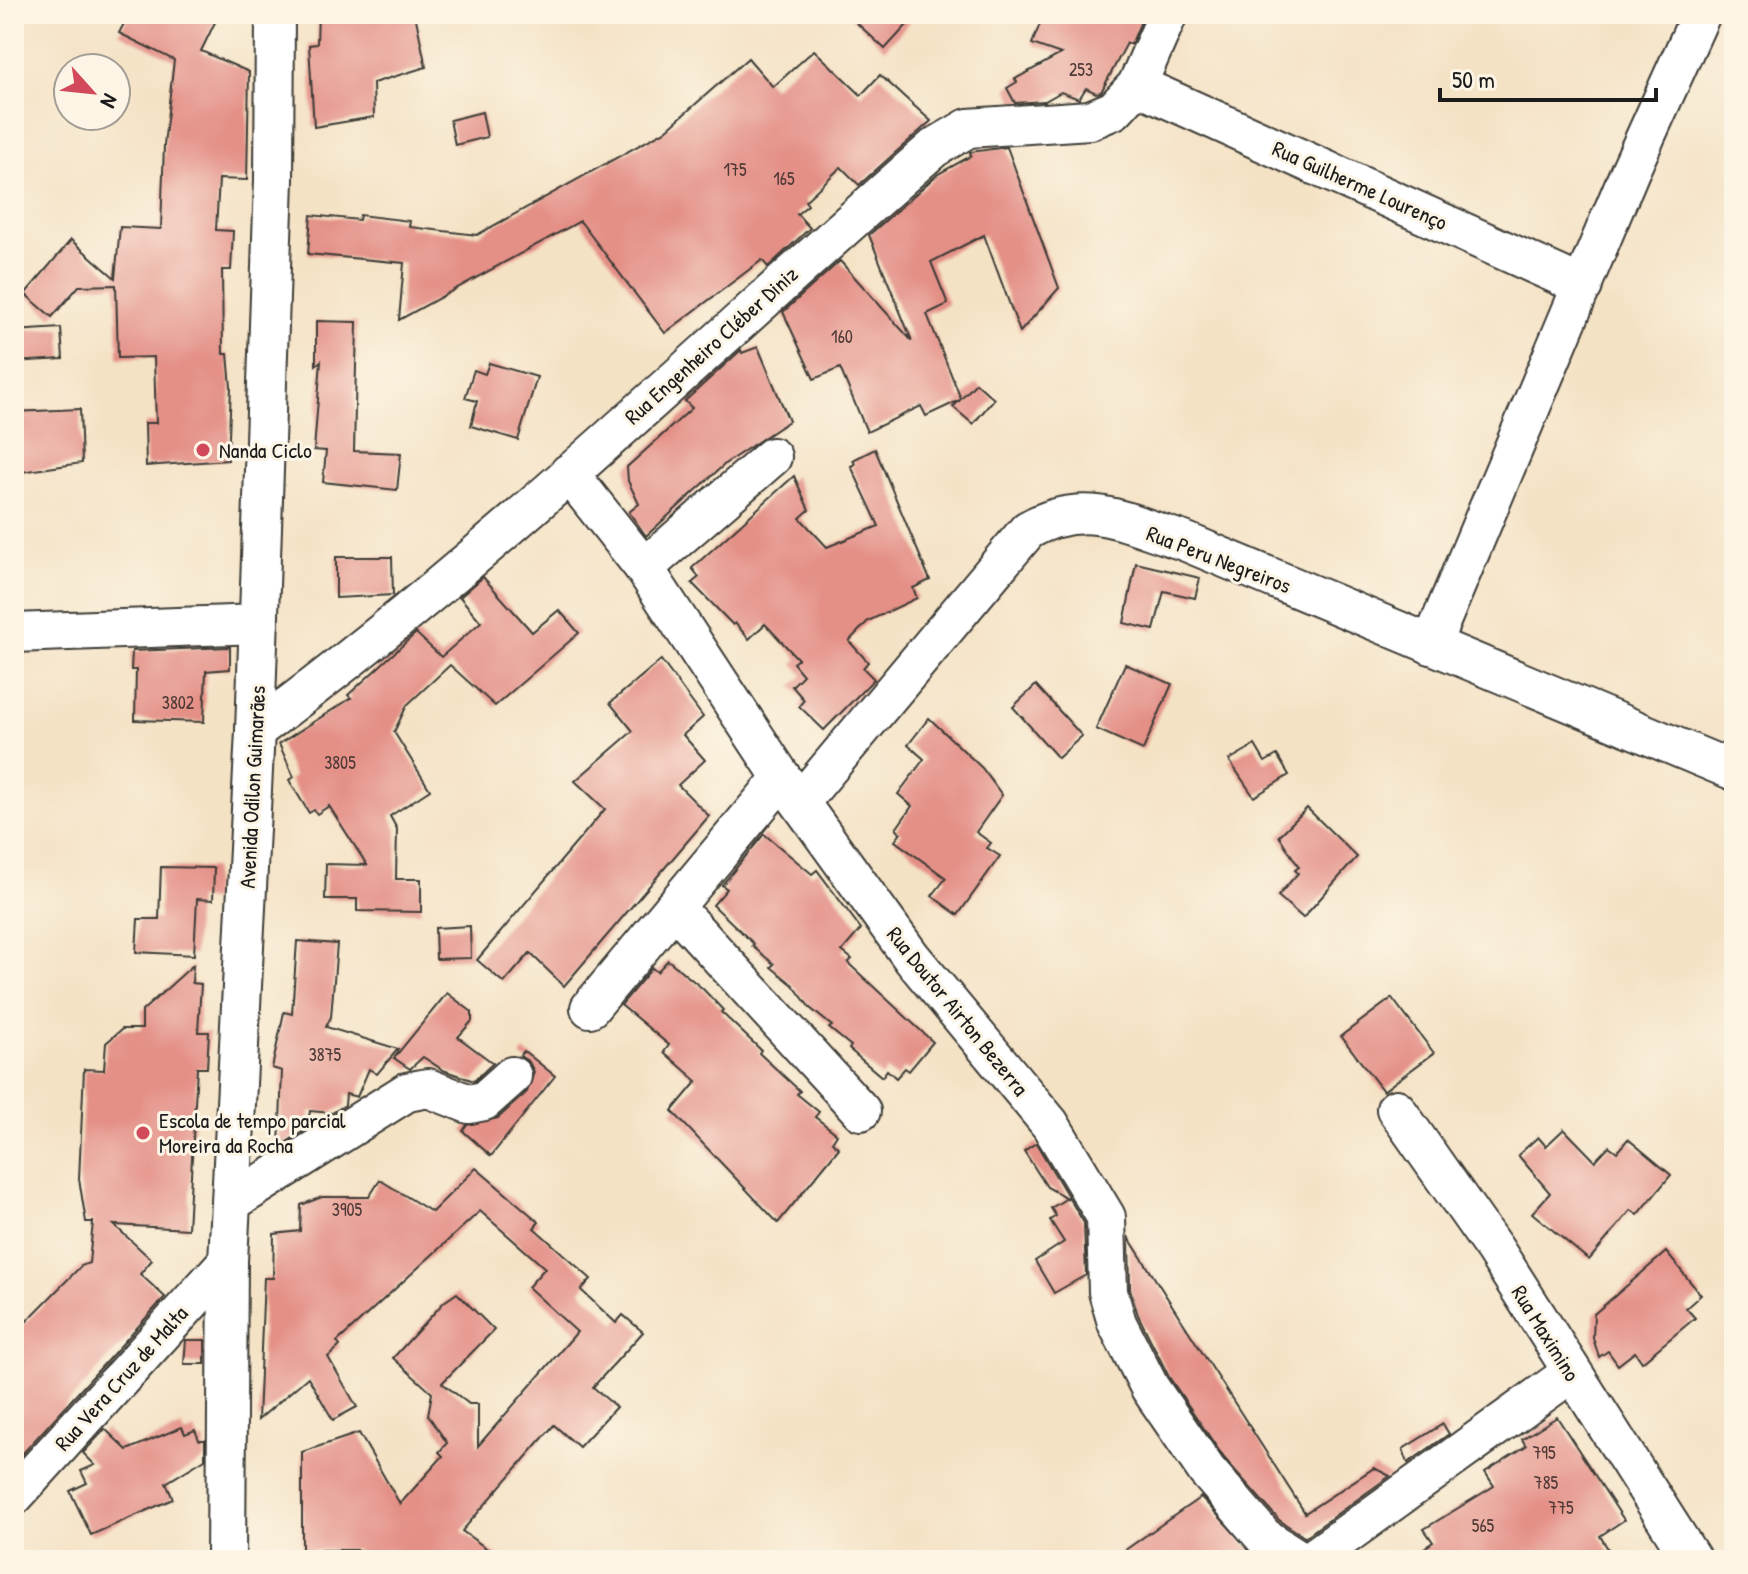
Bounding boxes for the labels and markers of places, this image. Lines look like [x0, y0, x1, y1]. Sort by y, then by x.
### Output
place label: Nanda Ciclo [219, 435, 312, 465]
marker: Nanda Ciclo [194, 441, 212, 459]
place label: Escola de tempo parcial Moreira da Rocha [159, 1105, 346, 1160]
marker: Escola de tempo parcial Moreira da Rocha [134, 1124, 152, 1142]

